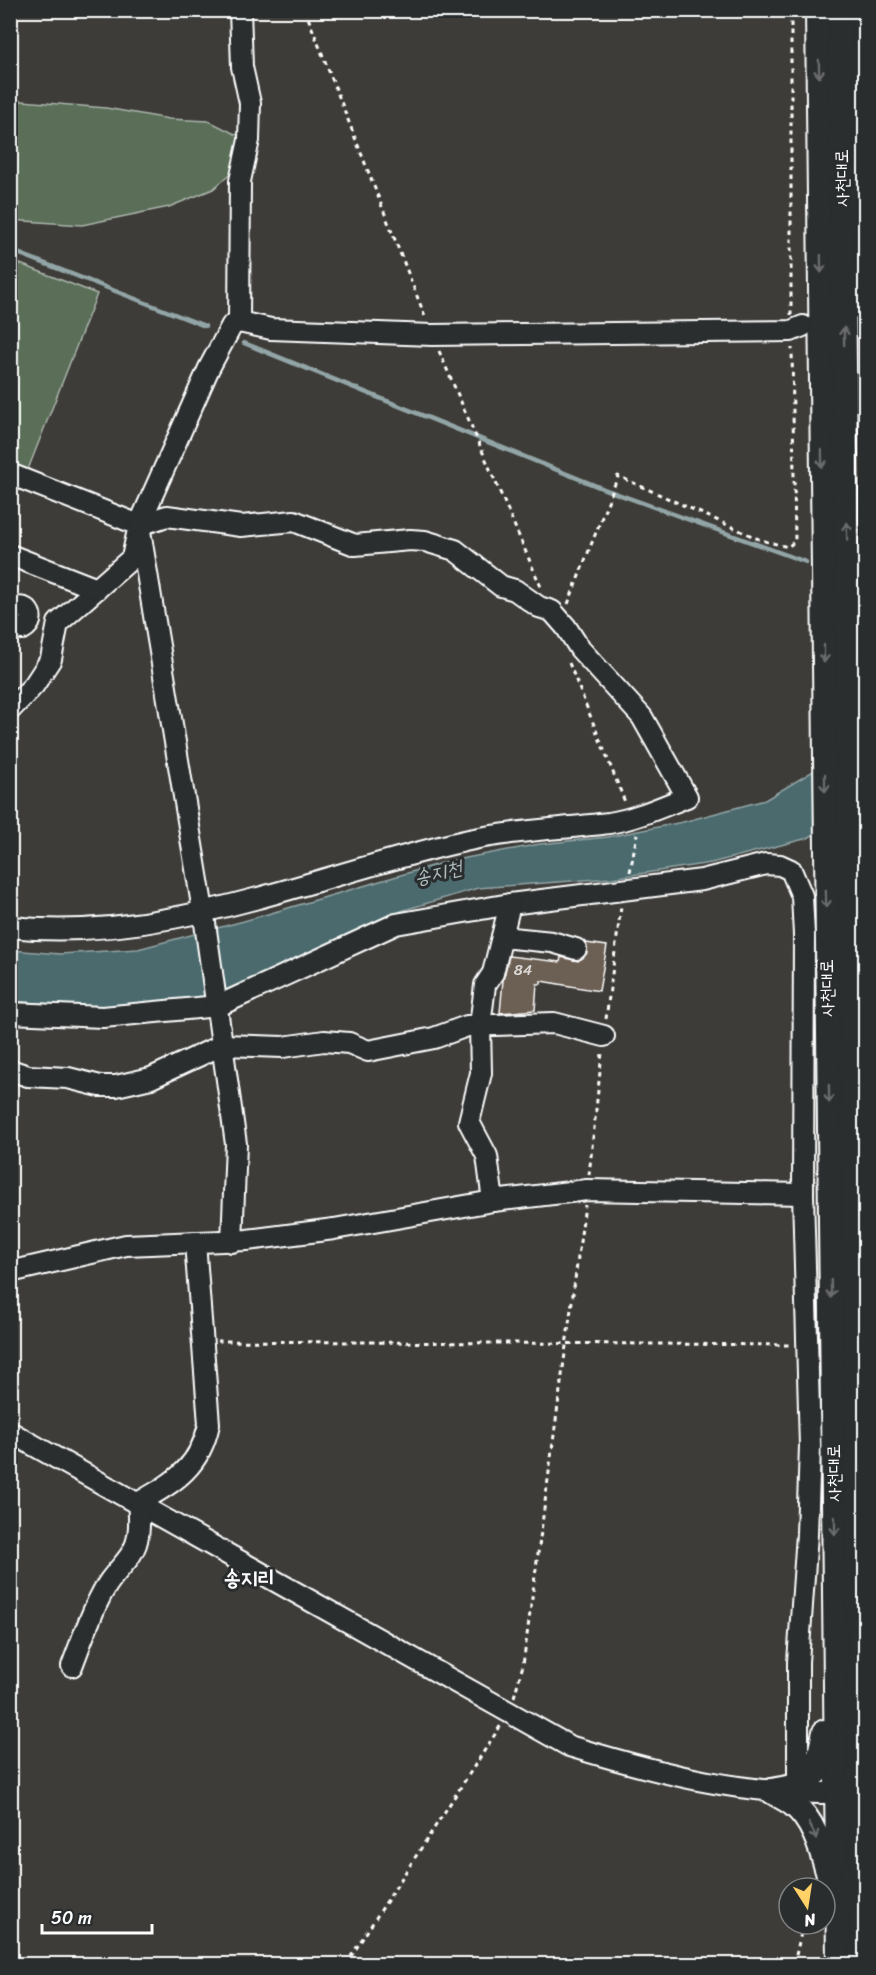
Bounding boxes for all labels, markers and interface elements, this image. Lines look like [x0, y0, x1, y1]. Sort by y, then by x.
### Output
one-way arrow [813, 58, 825, 78]
street label: 사천대로 [825, 149, 859, 207]
one-way arrow [815, 253, 827, 273]
one-way arrow [838, 327, 850, 347]
one-way arrow [817, 448, 828, 468]
one-way arrow [841, 522, 853, 542]
one-way arrow [818, 643, 830, 663]
one-way arrow [819, 772, 831, 792]
water label: 송지천 [411, 850, 467, 895]
one-way arrow [820, 888, 832, 908]
house number: 84 [514, 957, 532, 983]
street label: 사천대로 [810, 959, 844, 1017]
one-way arrow [823, 1083, 835, 1103]
one-way arrow [826, 1278, 837, 1298]
street label: 사천대로 [817, 1444, 851, 1502]
one-way arrow [829, 1515, 840, 1535]
district label: 송지리 [224, 1559, 274, 1597]
one-way arrow [807, 1822, 819, 1840]
north arrow [777, 1876, 837, 1936]
scale bar [42, 1897, 152, 1935]
text: 50 m [51, 1902, 92, 1934]
text: N [801, 1905, 819, 1936]

